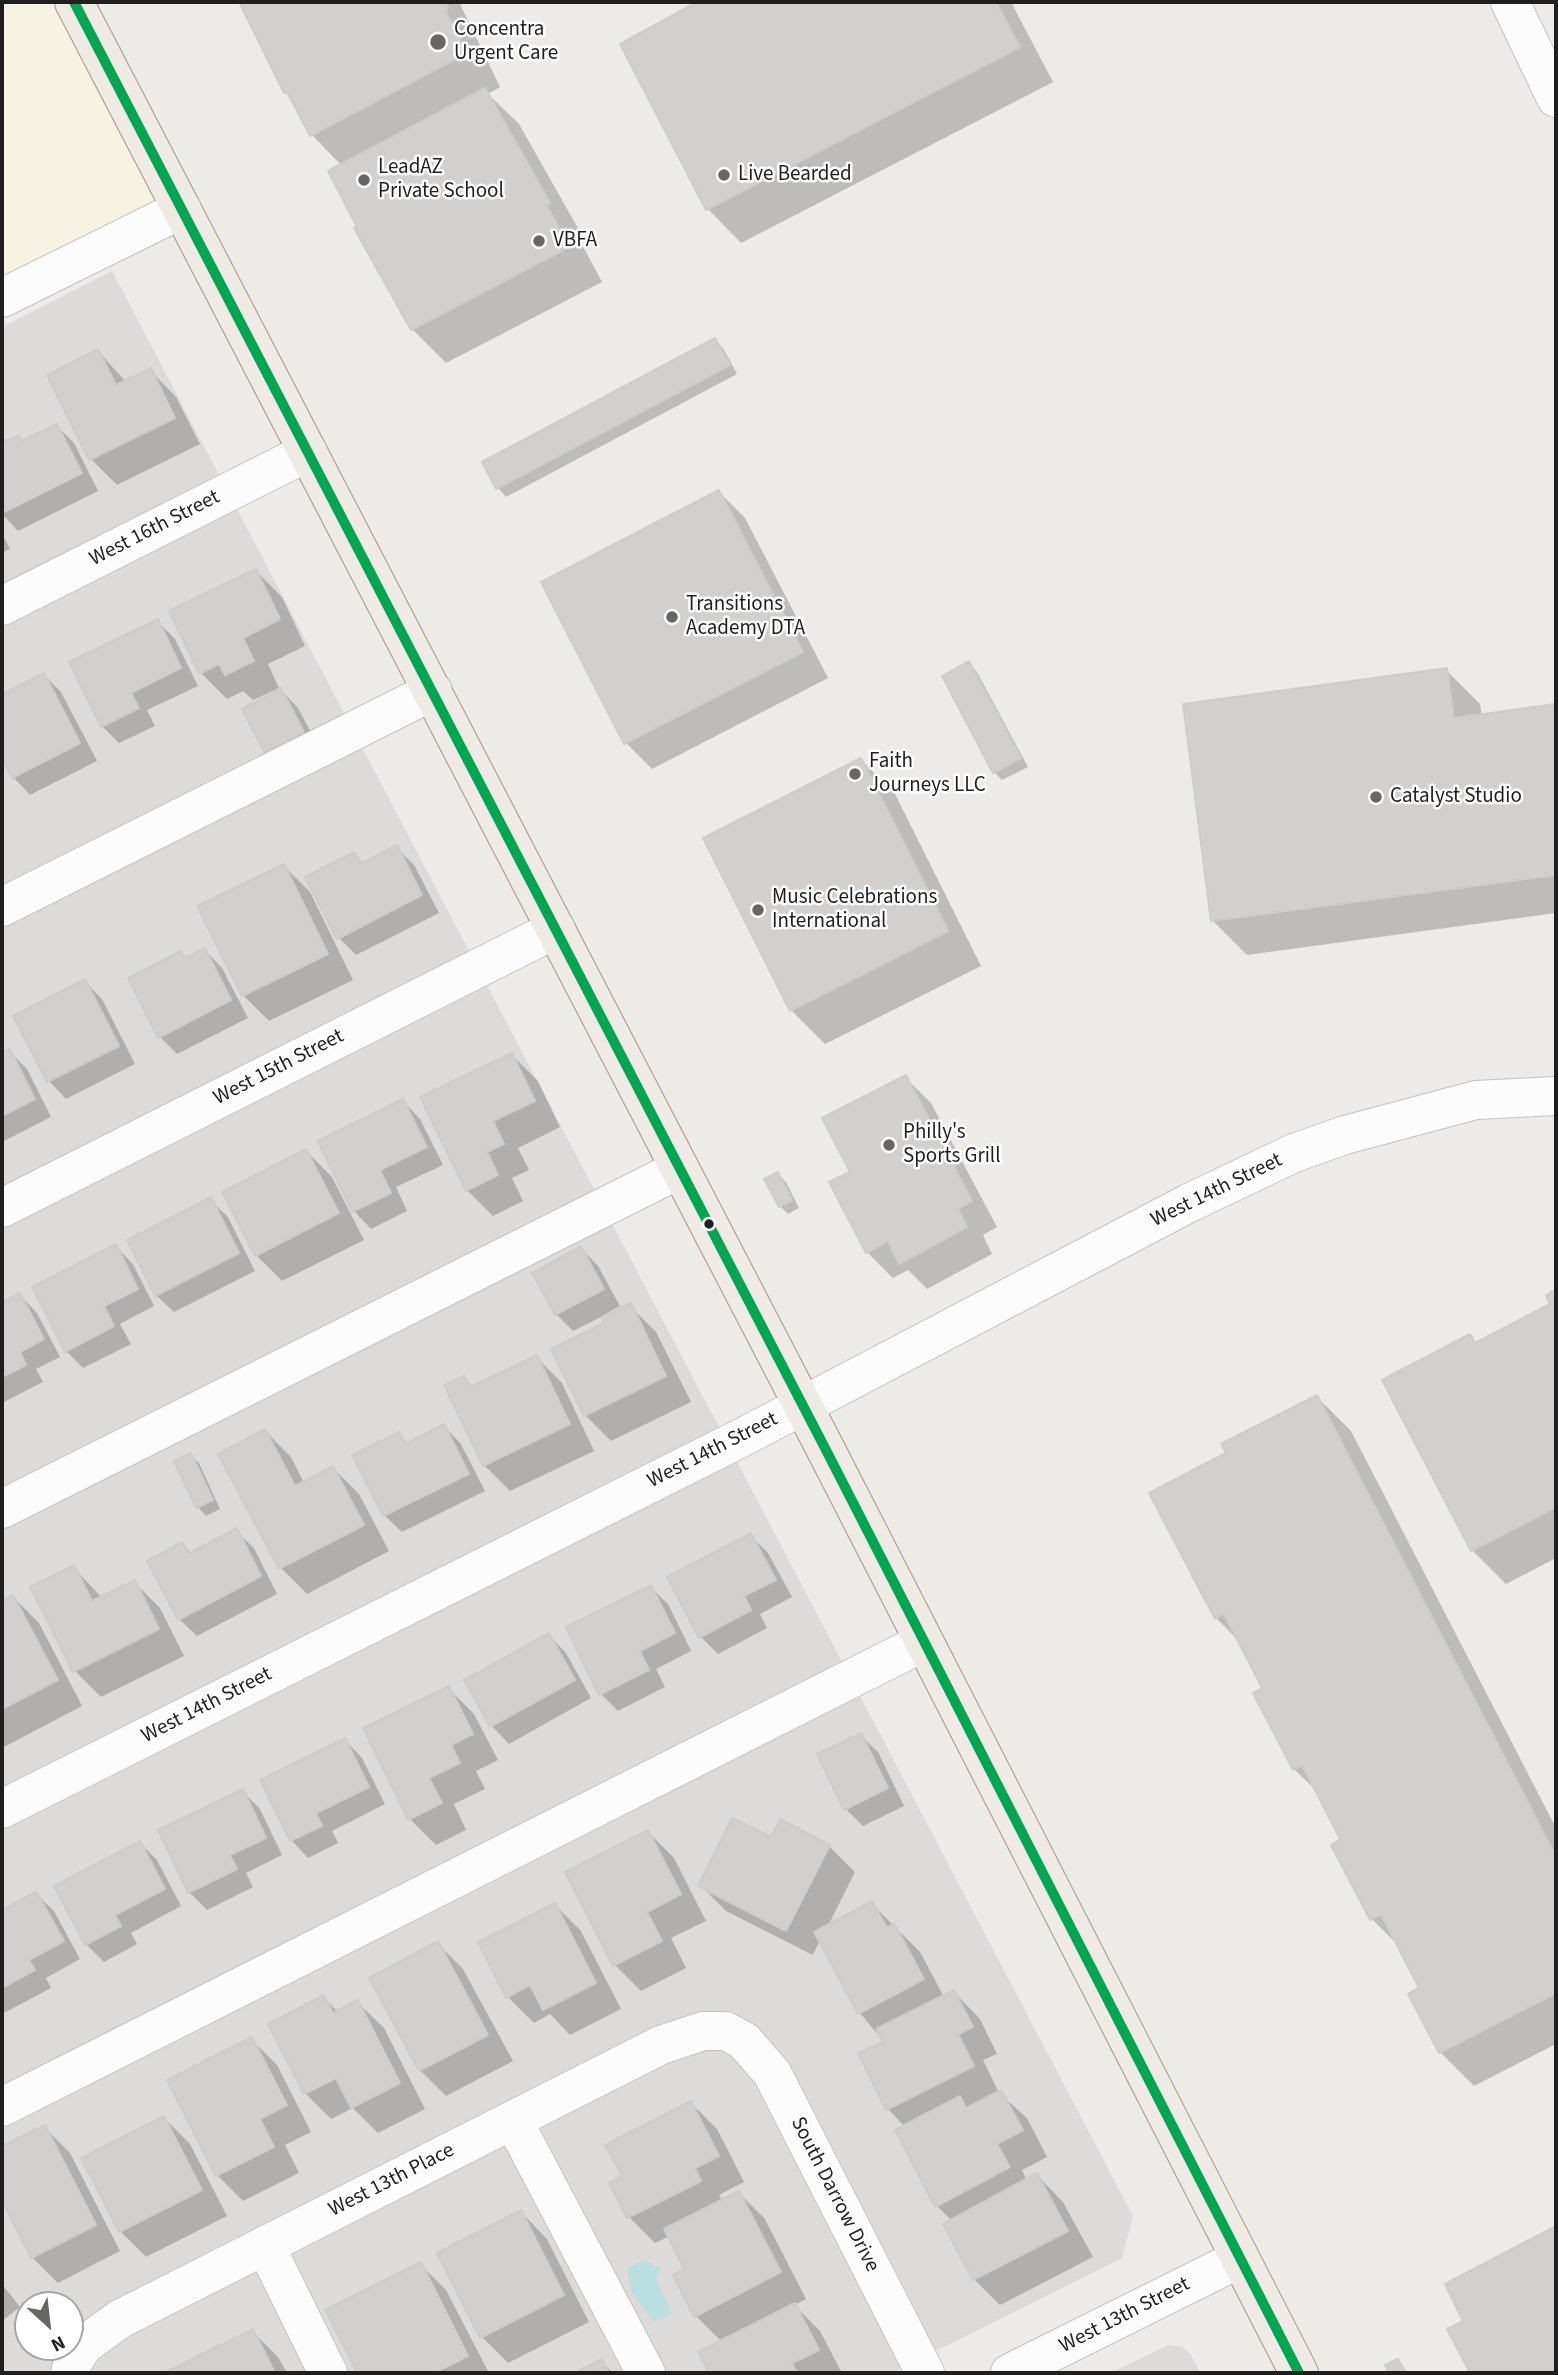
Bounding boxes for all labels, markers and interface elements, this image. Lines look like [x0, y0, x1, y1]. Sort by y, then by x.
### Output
place label: Concentra Urgent Care [454, 17, 558, 67]
marker: Concentra Urgent Care [428, 32, 448, 52]
place label: LeadAZ Private School [378, 155, 504, 205]
place label: Live Bearded [738, 162, 852, 188]
marker: Live Bearded [716, 167, 732, 183]
marker: LeadAZ Private School [356, 172, 372, 188]
place label: VBFA [553, 228, 597, 254]
marker: VBFA [531, 233, 547, 249]
street label: West 16th Street [86, 485, 224, 573]
place label: Transitions Academy DTA [686, 592, 805, 642]
marker: Transitions Academy DTA [664, 609, 680, 625]
place label: Faith Journeys LLC [869, 749, 986, 799]
marker: Faith Journeys LLC [847, 766, 863, 782]
place label: Catalyst Studio [1390, 784, 1522, 810]
marker: Catalyst Studio [1368, 789, 1384, 805]
place label: Music Celebrations International [772, 885, 937, 935]
marker: Music Celebrations International [750, 902, 766, 918]
street label: West 15th Street [210, 1024, 348, 1112]
place label: Philly's Sports Grill [903, 1120, 1001, 1170]
marker: Philly's Sports Grill [881, 1137, 897, 1153]
street label: West 14th Street [1147, 1148, 1287, 1234]
unlabelled marker [702, 1217, 716, 1231]
street label: West 14th Street [644, 1407, 782, 1495]
street label: West 14th Street [138, 1662, 276, 1750]
street label: South Darrow Drive [784, 2113, 884, 2277]
street label: West 13th Place [325, 2139, 459, 2223]
street label: West 13th Street [1056, 2272, 1194, 2360]
north arrow [14, 2291, 84, 2361]
text: N [46, 2328, 70, 2358]

